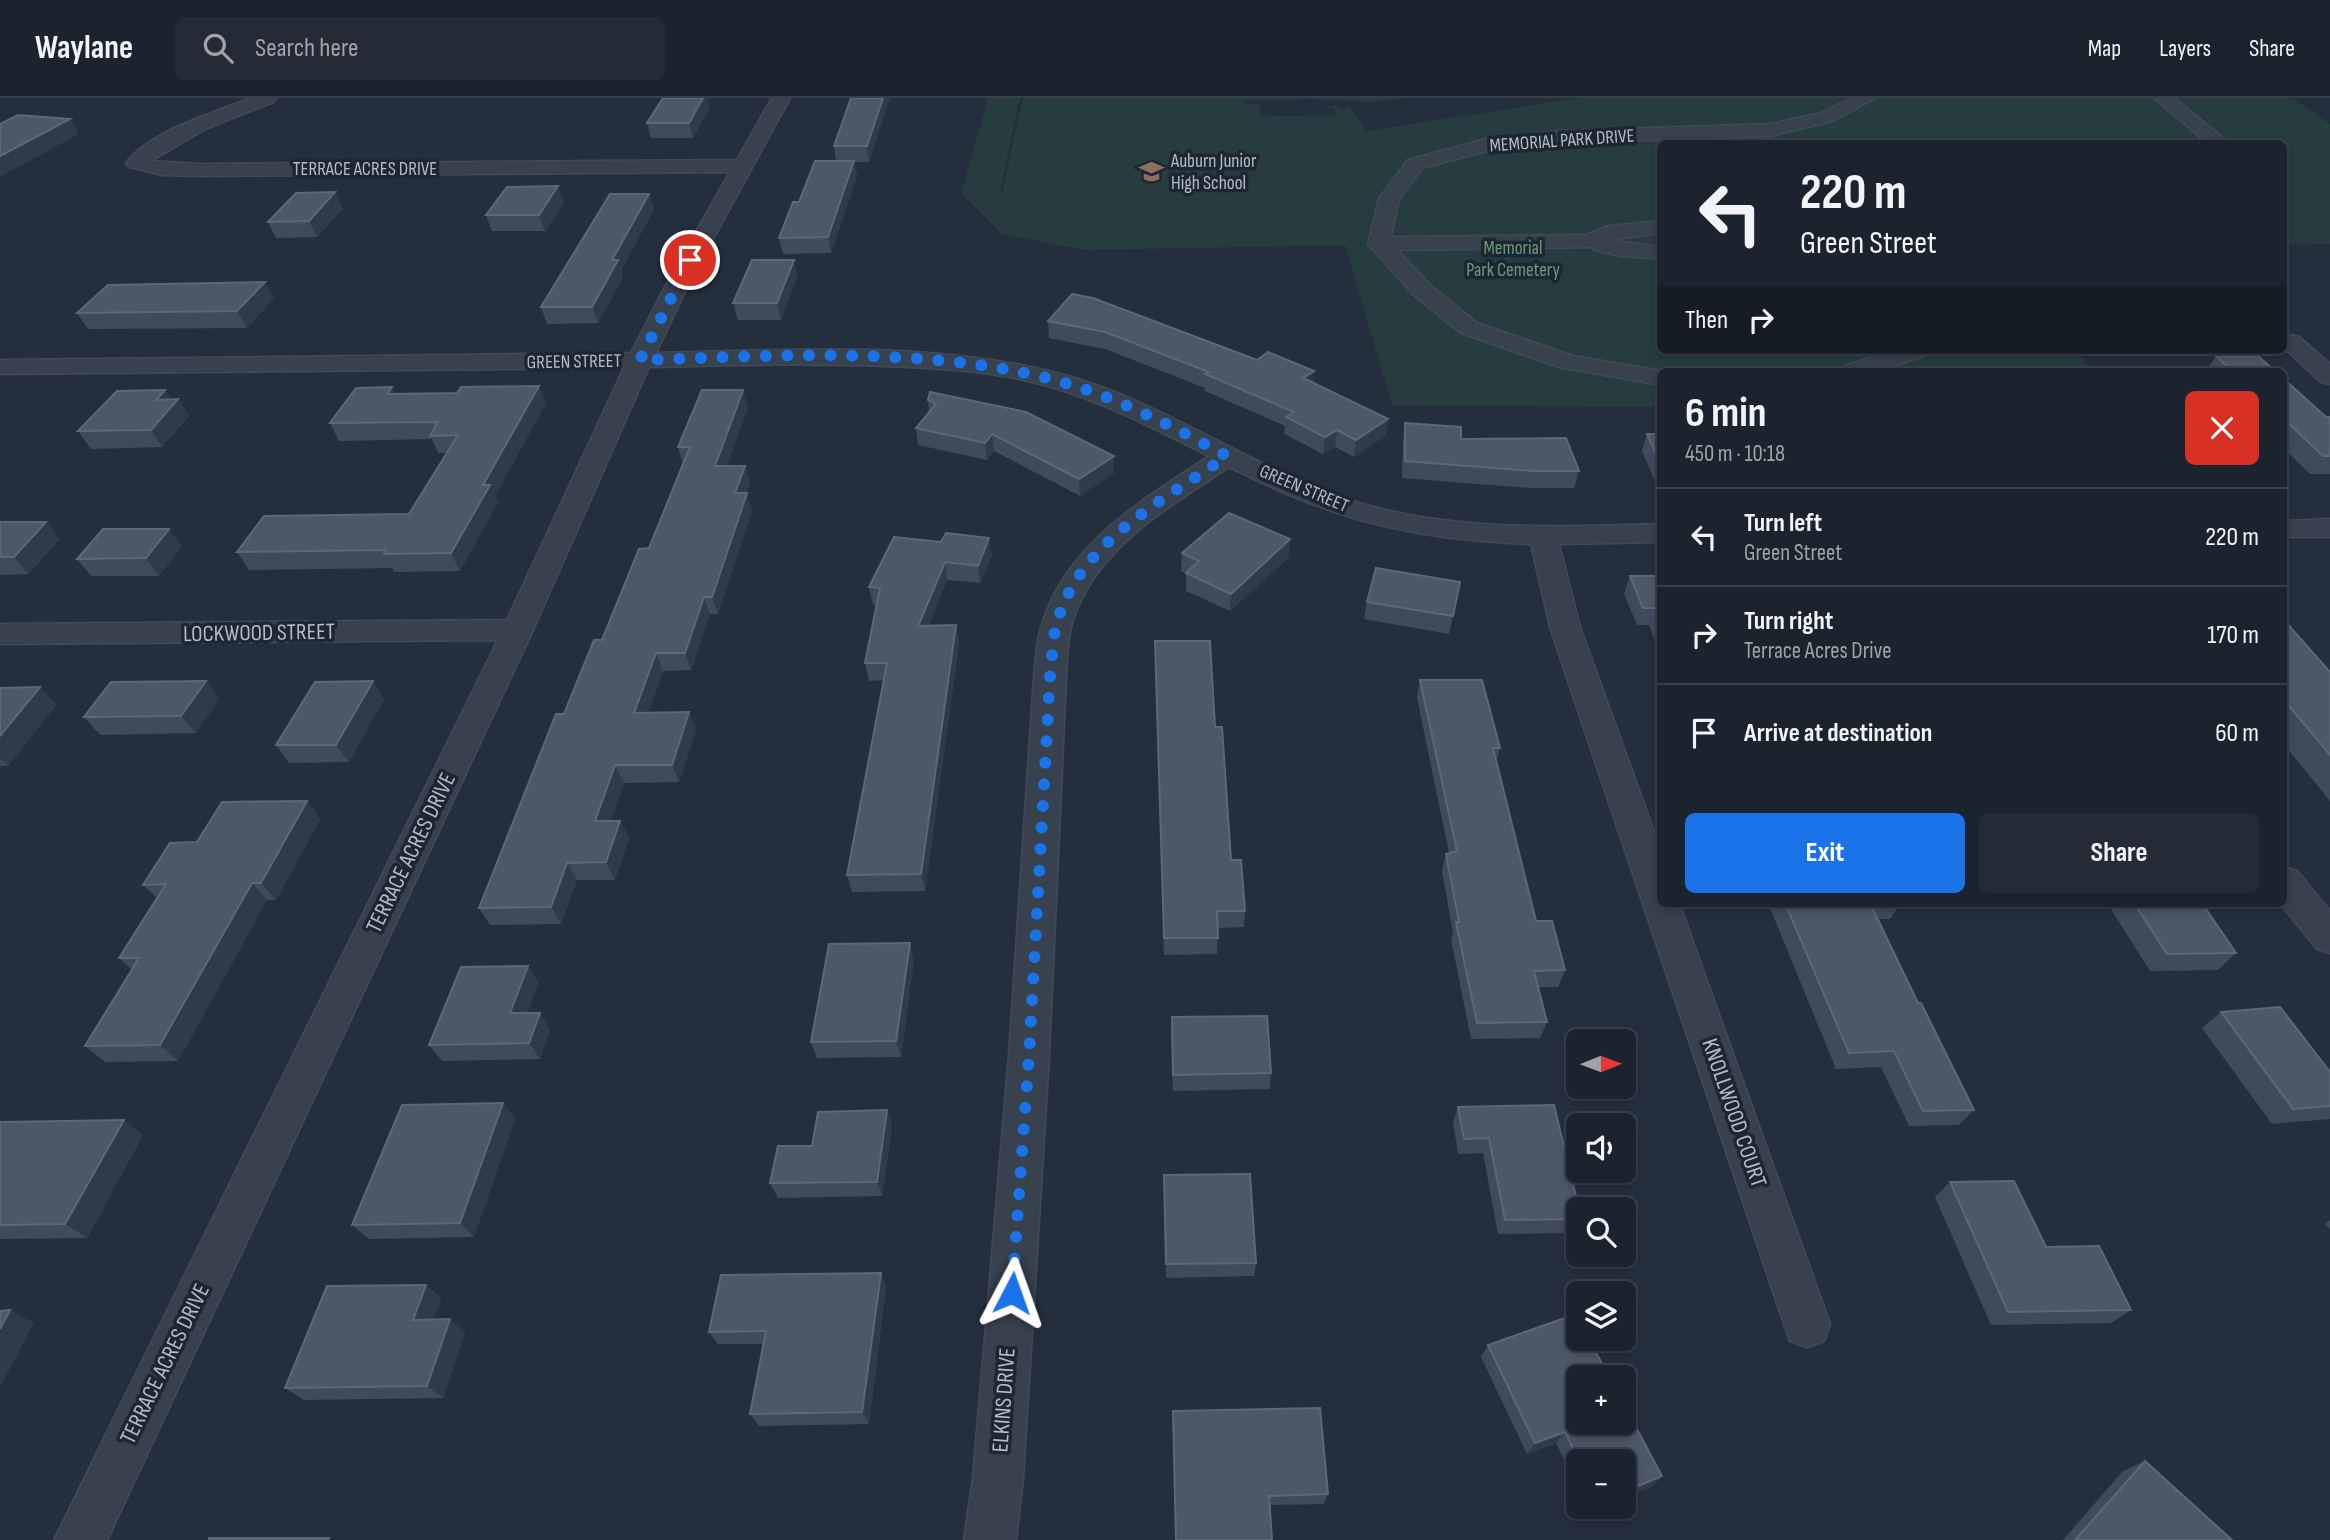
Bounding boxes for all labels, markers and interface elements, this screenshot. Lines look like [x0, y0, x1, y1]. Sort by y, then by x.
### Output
search box [175, 17, 665, 80]
text: Waylane [35, 28, 133, 68]
icon: search [199, 29, 237, 67]
text: Search here [255, 33, 358, 64]
text: Map [2088, 34, 2121, 63]
text: Layers [2159, 34, 2211, 63]
text: Share [2249, 34, 2295, 63]
street label: MEMORIAL PARK DRIVE [1489, 124, 1635, 158]
place label: Auburn Junior High School [1170, 150, 1257, 195]
street label: TERRACE ACRES DRIVE [293, 158, 437, 181]
school or university icon: Auburn Junior High School [1137, 158, 1165, 186]
text: 220 m [1800, 164, 1906, 223]
icon: left [1685, 168, 1776, 259]
text: Green Street [1800, 224, 1937, 263]
pin [660, 230, 720, 290]
park label: Memorial Park Cemetery [1466, 237, 1560, 282]
icon: arrive [671, 241, 709, 279]
icon: right [1742, 301, 1780, 339]
text: Then [1685, 305, 1728, 336]
street label: GREEN STREET [527, 350, 622, 374]
text: 6 min [1685, 388, 1766, 439]
button: close [2185, 391, 2259, 465]
text: 450 m · 10:18 [1685, 440, 1785, 468]
street label: GREEN STREET [1256, 460, 1352, 518]
text: Turn left [1744, 508, 1822, 539]
icon: left [1685, 518, 1723, 556]
text: 220 m [2205, 522, 2259, 553]
text: Green Street [1744, 539, 1842, 567]
text: Turn right [1744, 606, 1833, 637]
icon: right [1685, 616, 1723, 654]
street label: LOCKWOOD STREET [183, 618, 335, 648]
text: 170 m [2207, 620, 2259, 651]
text: Terrace Acres Drive [1744, 637, 1892, 665]
icon: arrive [1685, 714, 1723, 752]
text: Arrive at destination [1744, 718, 1932, 749]
text: 60 m [2215, 718, 2259, 749]
street label: TERRACE ACRES DRIVE [360, 768, 462, 938]
button: Exit [1685, 813, 1965, 893]
button: Share [1979, 813, 2259, 893]
north arrow [1566, 1029, 1636, 1099]
map controls [1566, 1029, 1636, 1519]
street label: KNOLLWOOD COURT [1695, 1035, 1773, 1191]
button: sound [1566, 1113, 1636, 1183]
button: search [1566, 1197, 1636, 1267]
position arrow [975, 1256, 1049, 1330]
street label: TERRACE ACRES DRIVE [114, 1279, 216, 1449]
button: layers [1566, 1281, 1636, 1351]
street label: ELKINS DRIVE [986, 1347, 1022, 1453]
button: + [1566, 1365, 1636, 1435]
button: − [1566, 1449, 1636, 1519]

